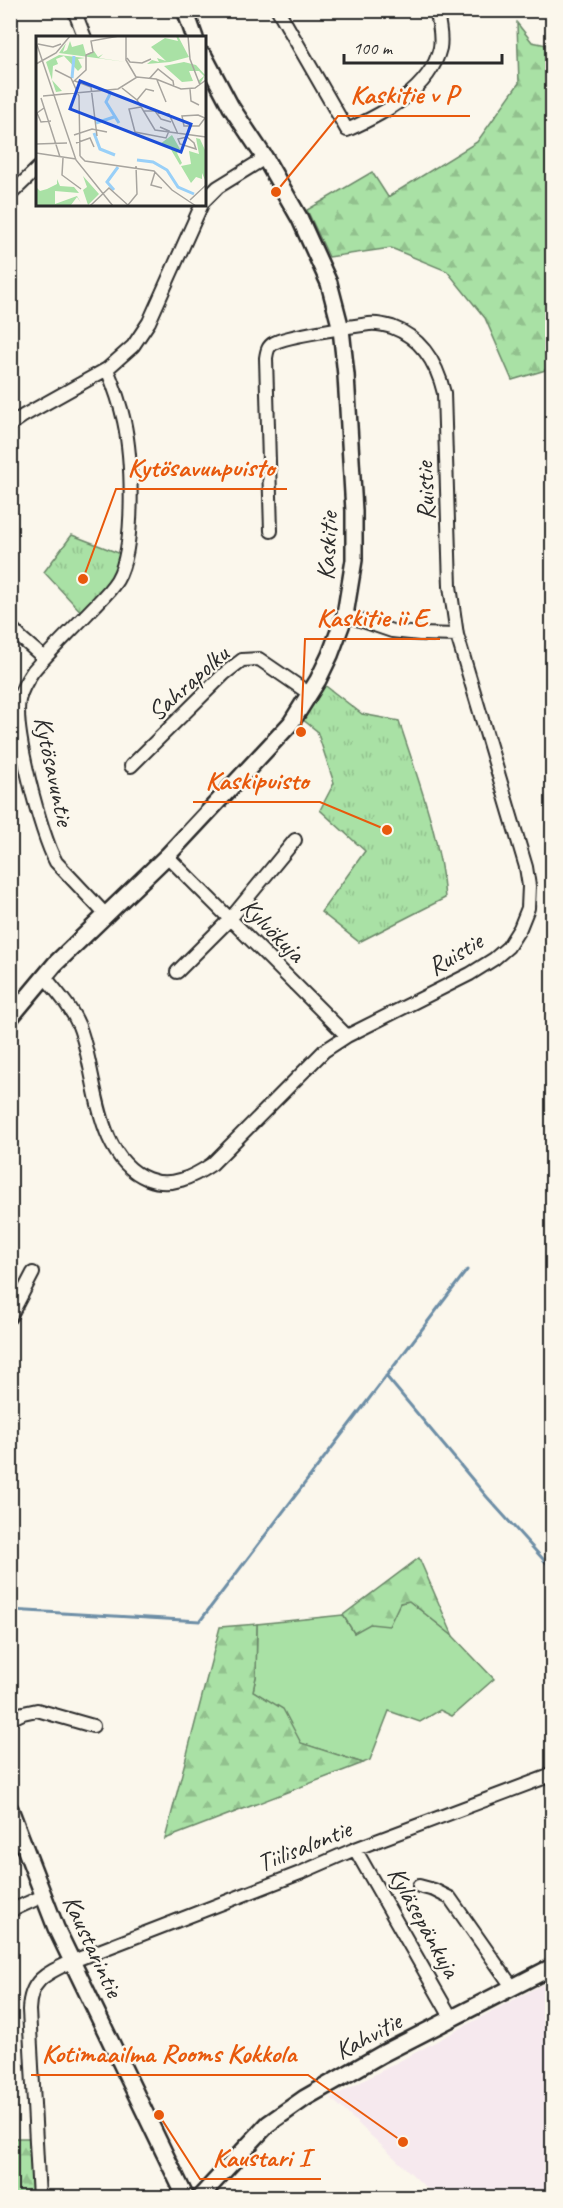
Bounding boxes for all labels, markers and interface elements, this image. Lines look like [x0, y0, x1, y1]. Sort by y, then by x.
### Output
scale bar [344, 27, 502, 65]
inset map [36, 36, 206, 206]
text: 100 m [353, 37, 394, 59]
callout: Kaskitie v P [338, 71, 470, 116]
text: Kaskitie v P [350, 77, 462, 111]
callout: Kytösavunpuisto [116, 444, 287, 489]
text: Kytösavunpuisto [127, 450, 277, 484]
street label: Ruistie [407, 459, 443, 521]
street label: Kaskitie [309, 508, 345, 581]
callout: Kaskitie ii E [305, 594, 440, 639]
text: Kaskitie ii E [317, 600, 431, 634]
street label: Sahrapolku [141, 637, 237, 728]
street label: Kytösavuntie [26, 713, 82, 831]
callout: Kaskipuisto [193, 757, 320, 802]
text: Kaskipuisto [205, 763, 311, 797]
street label: Kylvökuja [234, 891, 313, 970]
street label: Ruistie [421, 923, 491, 983]
street label: Tiilisalontie [252, 1811, 358, 1880]
street label: Kyläsepänkuja [380, 1861, 469, 1985]
street label: Kaustarintie [55, 1890, 132, 2004]
street label: Kahvitie [329, 2004, 409, 2067]
callout: Kotimaailma Rooms Kokkola [31, 2030, 308, 2075]
text: Kotimaailma Rooms Kokkola [42, 2036, 298, 2070]
callout: Kaustari I [200, 2134, 321, 2179]
text: Kaustari I [213, 2140, 315, 2174]

